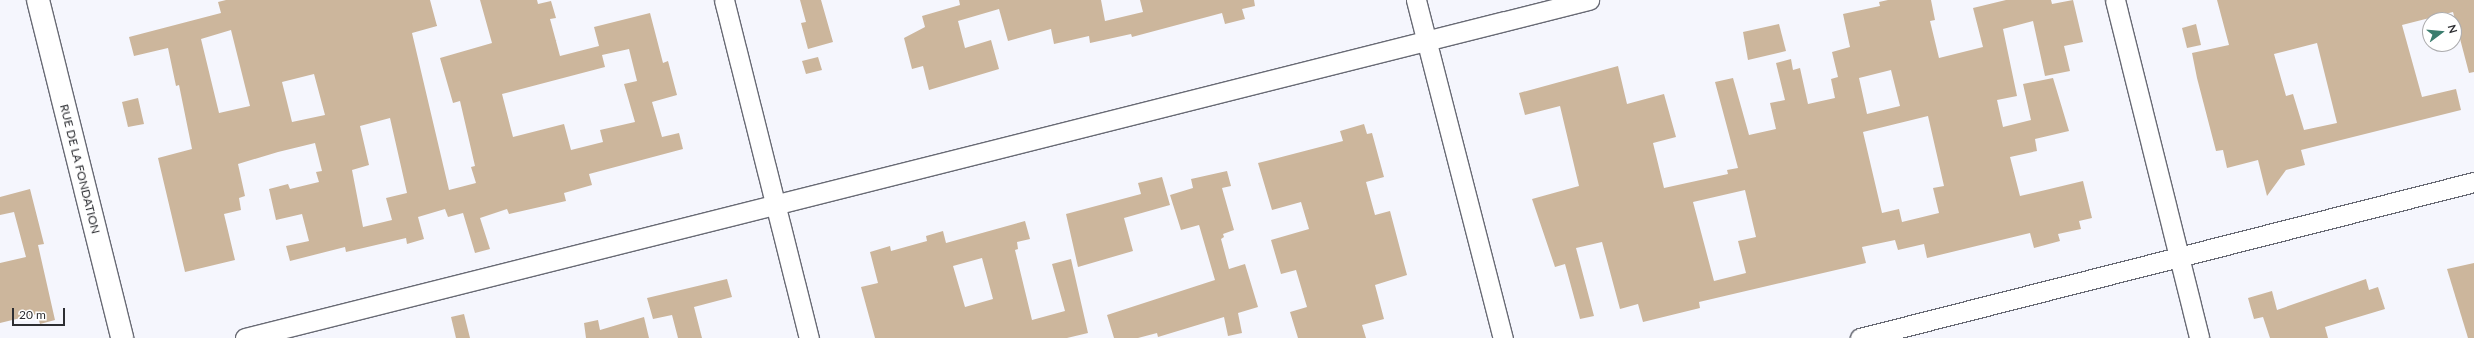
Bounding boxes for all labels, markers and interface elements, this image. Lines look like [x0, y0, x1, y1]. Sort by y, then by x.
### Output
north arrow [2422, 12, 2462, 52]
text: N [2446, 23, 2460, 35]
street label: RUE DE LA FONDATION [57, 102, 103, 236]
scale bar [14, 300, 67, 326]
text: 20 m [19, 307, 46, 322]

